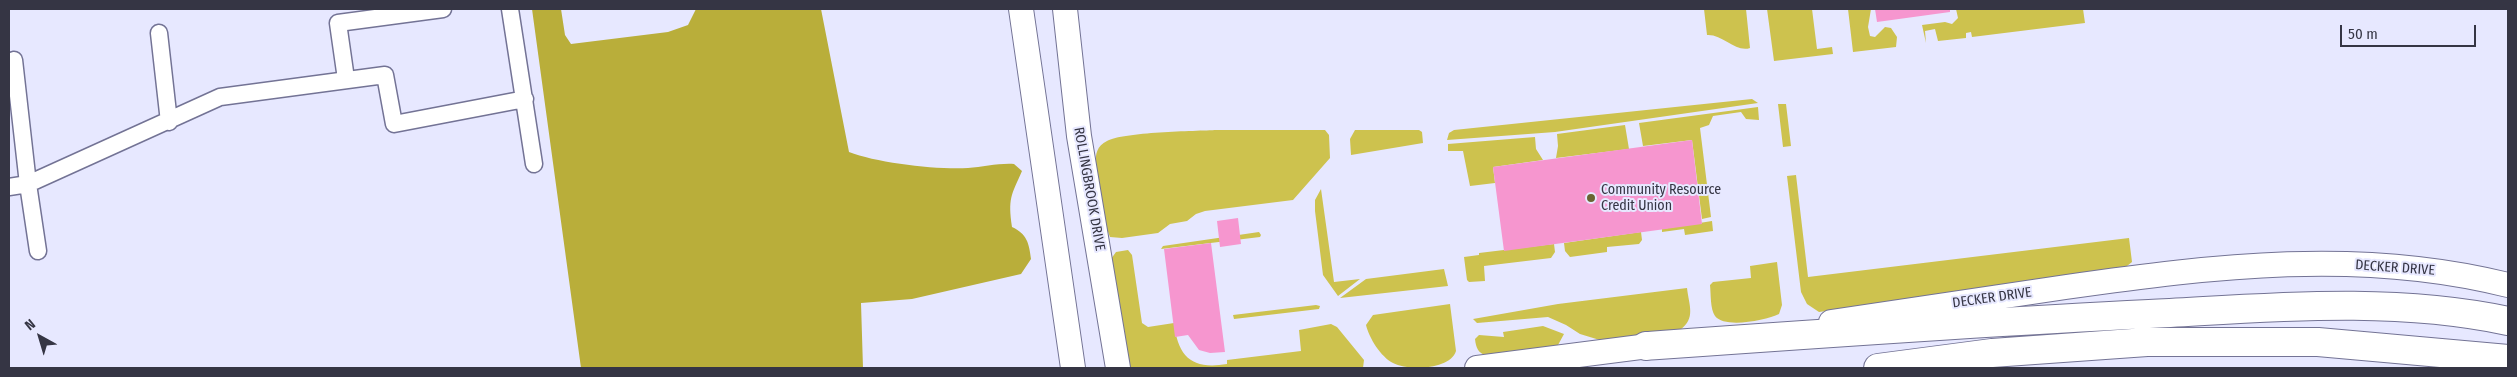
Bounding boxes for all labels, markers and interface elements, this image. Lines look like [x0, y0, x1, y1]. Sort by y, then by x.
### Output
scale bar [2342, 15, 2478, 47]
text: 50 m [2348, 25, 2378, 43]
street label: ROLLINGBROOK DRIVE [1070, 126, 1108, 252]
place label: Community Resource Credit Union [1601, 182, 1721, 214]
marker: Community Resource Credit Union [1585, 192, 1597, 204]
street label: DECKER DRIVE [2355, 257, 2435, 279]
street label: DECKER DRIVE [1951, 284, 2033, 312]
north arrow [15, 312, 65, 362]
text: N [22, 316, 39, 334]

